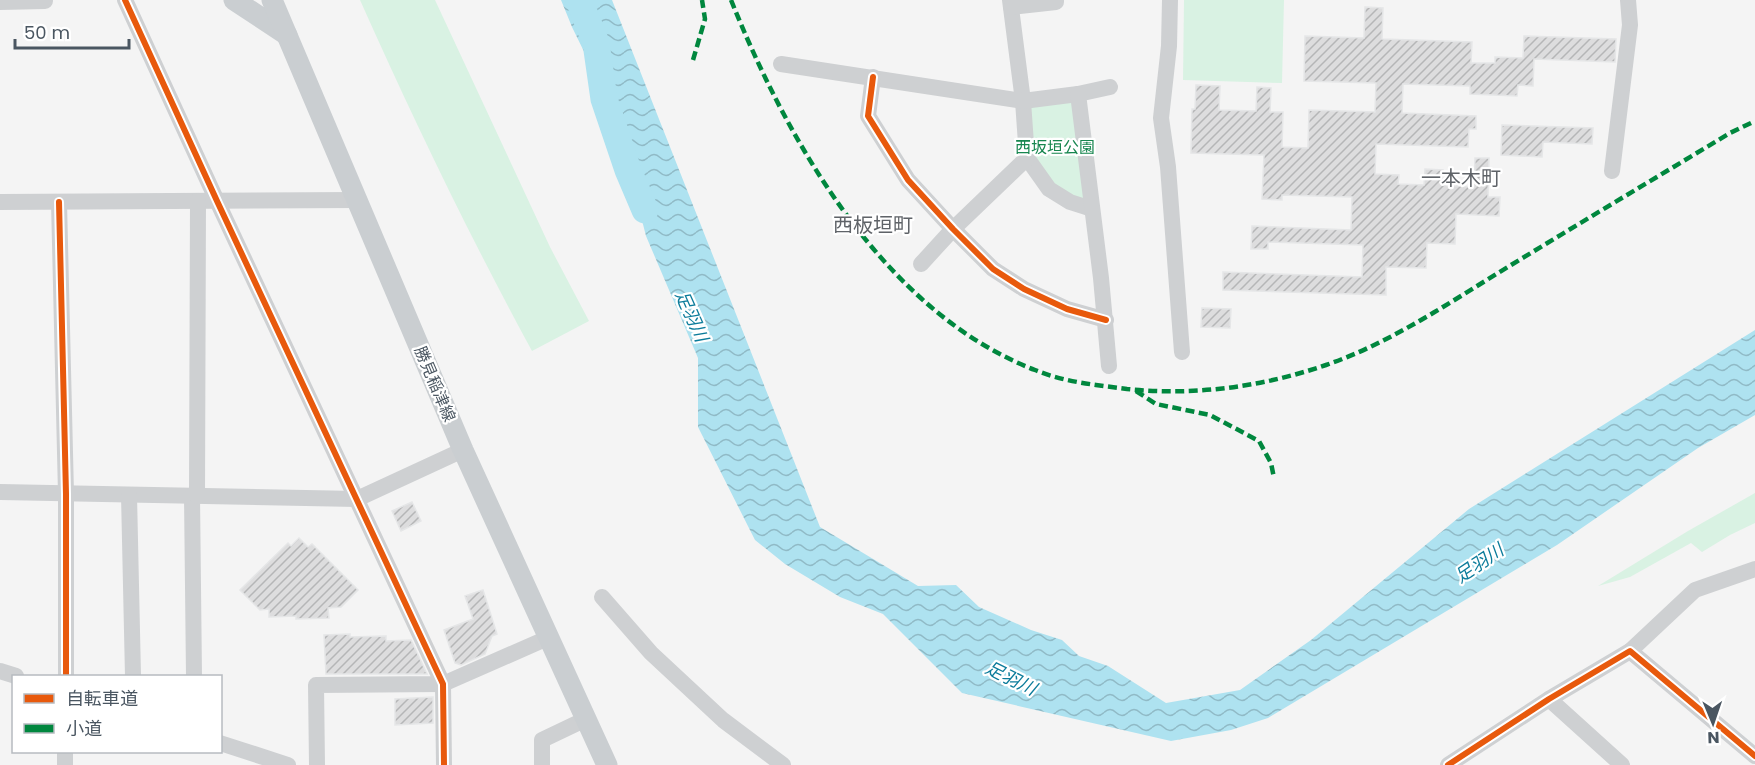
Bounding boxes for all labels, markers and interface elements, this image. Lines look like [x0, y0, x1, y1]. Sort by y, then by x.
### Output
scale bar [15, 12, 129, 50]
text: 50 m [24, 20, 70, 45]
park label: 西坂垣公園 [1015, 136, 1095, 159]
district label: 一本木町 [1421, 164, 1501, 192]
district label: 西板垣町 [833, 211, 913, 239]
water label: 足羽川 [670, 286, 715, 348]
street label: 勝見稲津線 [409, 343, 461, 425]
water label: 足羽川 [1450, 536, 1510, 588]
water label: 足羽川 [981, 655, 1043, 702]
legend [12, 675, 222, 753]
text: 自転車道 [66, 686, 138, 711]
north arrow [1683, 693, 1743, 753]
text: 小道 [66, 716, 102, 741]
text: N [1707, 726, 1720, 749]

